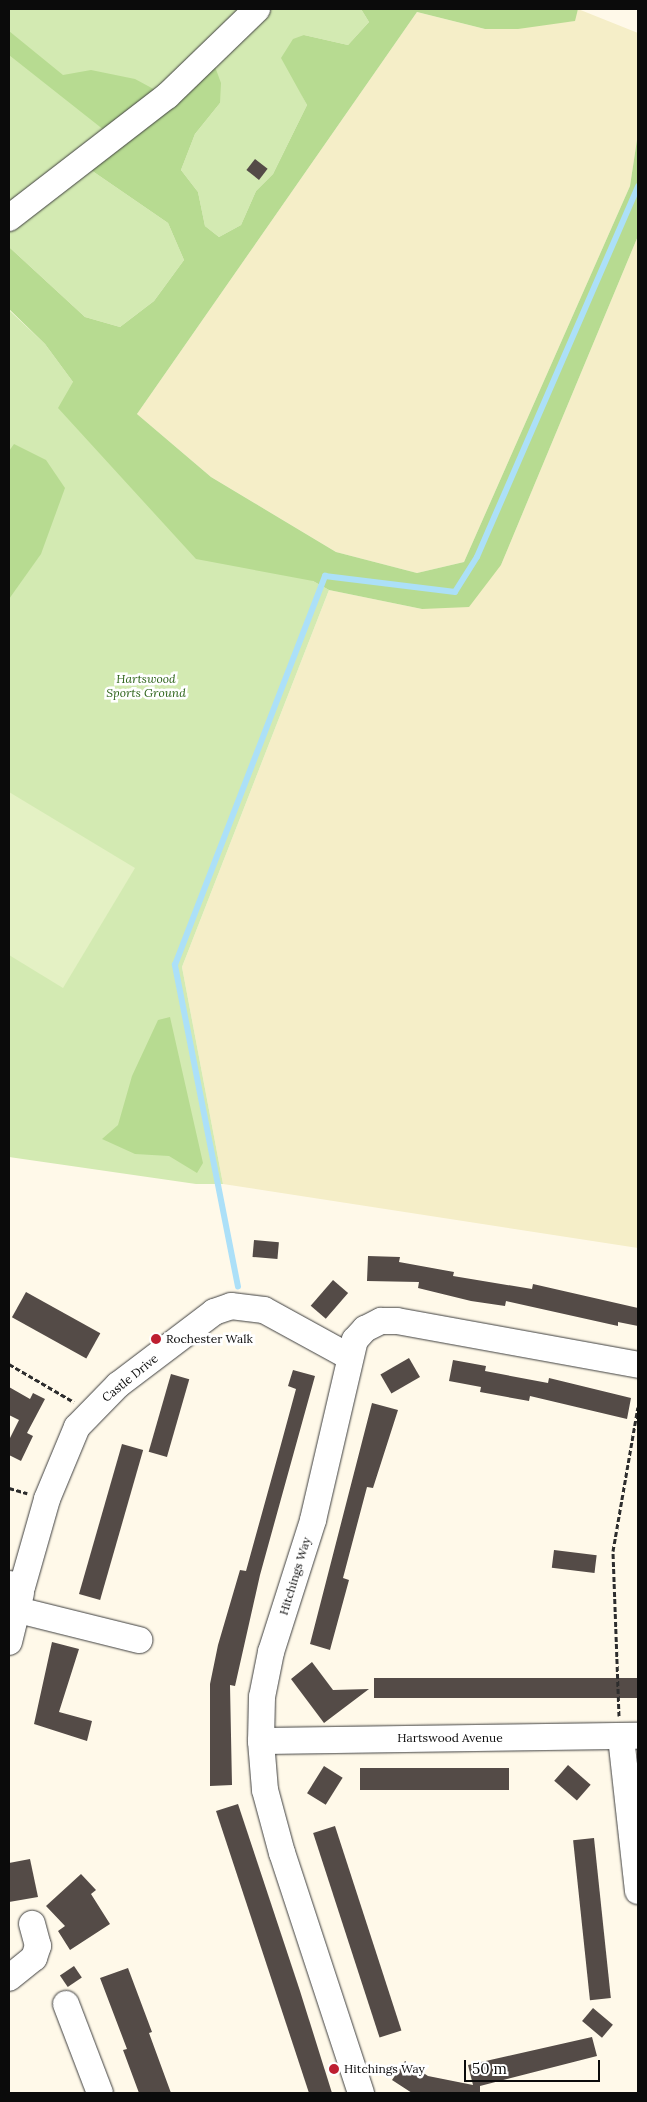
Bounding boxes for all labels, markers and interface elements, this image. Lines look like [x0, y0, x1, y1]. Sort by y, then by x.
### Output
park label: Hartswood Sports Ground [106, 672, 186, 700]
place label: Rochester Walk [166, 1332, 253, 1346]
marker: Rochester Walk [150, 1333, 162, 1345]
street label: Castle Drive [99, 1351, 161, 1405]
street label: Hitchings Way [276, 1535, 314, 1617]
street label: Hartswood Avenue [397, 1731, 503, 1745]
scale bar [467, 2050, 603, 2082]
text: 50 m [472, 2059, 507, 2078]
place label: Hitchings Way [344, 2062, 425, 2076]
marker: Hitchings Way [328, 2063, 340, 2075]

